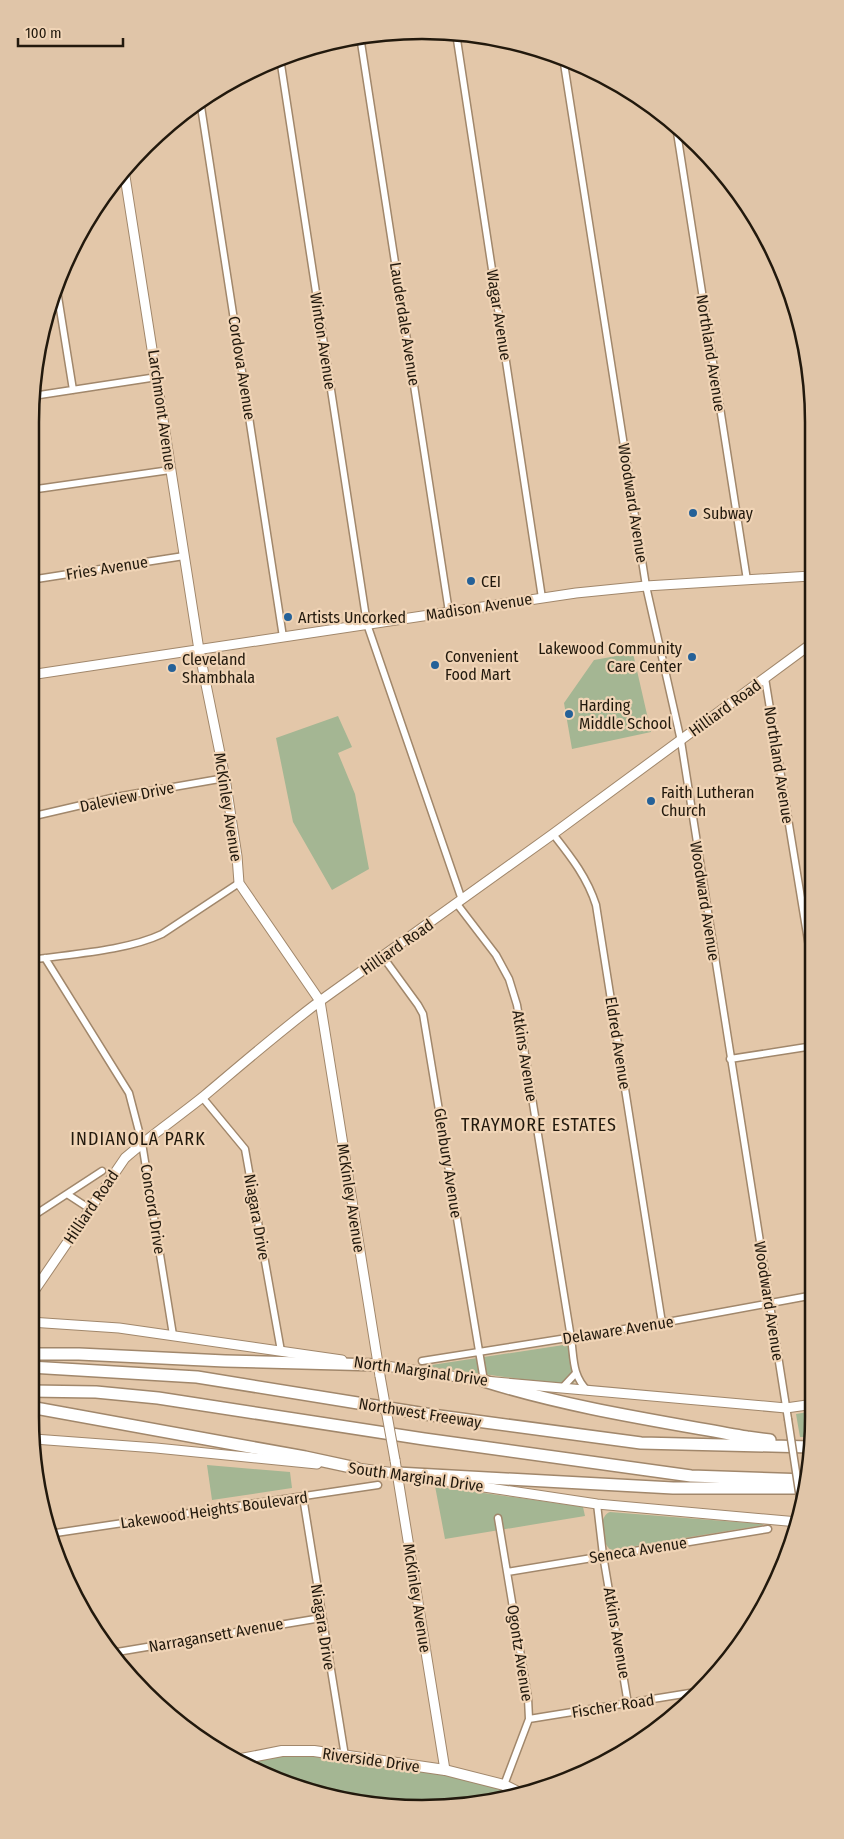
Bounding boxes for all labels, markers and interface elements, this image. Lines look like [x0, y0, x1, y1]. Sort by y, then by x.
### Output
scale bar [18, 15, 122, 47]
text: 100 m [25, 24, 62, 42]
street label: Lauderdale Avenue [386, 261, 424, 387]
street label: Wagar Avenue [482, 268, 516, 362]
street label: Winton Avenue [306, 291, 340, 391]
street label: Northland Avenue [692, 293, 730, 413]
street label: Cordova Avenue [224, 315, 260, 421]
street label: Larchmont Avenue [144, 349, 180, 472]
street label: Woodward Avenue [614, 442, 652, 564]
place label: Subway [703, 504, 754, 523]
marker: Subway [687, 507, 699, 519]
street label: Fries Avenue [65, 552, 149, 584]
place label: CEI [481, 572, 501, 591]
marker: CEI [465, 575, 477, 587]
street label: Madison Avenue [424, 589, 534, 625]
place label: Artists Uncorked [298, 608, 406, 627]
marker: Artists Uncorked [282, 611, 294, 623]
place label: Lakewood Community Care Center [538, 639, 683, 676]
place label: Convenient Food Mart [445, 647, 519, 684]
place label: Cleveland Shambhala [182, 650, 255, 687]
marker: Lakewood Community Care Center [686, 651, 698, 663]
marker: Convenient Food Mart [429, 659, 441, 671]
marker: Cleveland Shambhala [166, 662, 178, 674]
street label: Hilliard Road [685, 675, 765, 741]
place label: Harding Middle School [579, 696, 672, 733]
street label: Northland Avenue [760, 705, 798, 825]
marker: Harding Middle School [563, 708, 575, 720]
street label: McKinley Avenue [210, 751, 246, 863]
street label: Daleview Drive [78, 778, 176, 816]
place label: Faith Lutheran Church [661, 783, 755, 820]
marker: Faith Lutheran Church [645, 795, 657, 807]
street label: Woodward Avenue [686, 840, 724, 962]
street label: Hilliard Road [357, 915, 437, 979]
street label: Eldred Avenue [601, 995, 635, 1091]
street label: Atkins Avenue [508, 1009, 542, 1103]
street label: Glenbury Avenue [430, 1107, 466, 1219]
district label: TRAYMORE ESTATES [461, 1114, 617, 1136]
district label: INDIANOLA PARK [70, 1128, 206, 1150]
street label: McKinley Avenue [333, 1142, 369, 1254]
street label: Concord Drive [137, 1163, 170, 1255]
street label: Hilliard Road [59, 1167, 123, 1247]
street label: Niagara Drive [240, 1172, 274, 1262]
street label: Woodward Avenue [750, 1240, 788, 1362]
street label: Delaware Avenue [561, 1312, 675, 1348]
street label: North Marginal Drive [353, 1352, 489, 1390]
street label: Northwest Freeway [357, 1394, 484, 1432]
street label: South Marginal Drive [347, 1458, 485, 1496]
street label: Lakewood Heights Boulevard [119, 1487, 309, 1533]
street label: Seneca Avenue [588, 1533, 688, 1567]
street label: McKinley Avenue [399, 1542, 435, 1654]
street label: Niagara Drive [307, 1583, 339, 1672]
street label: Atkins Avenue [600, 1586, 634, 1680]
street label: Ogontz Avenue [503, 1603, 537, 1703]
street label: Narragansett Avenue [147, 1614, 285, 1656]
street label: Fischer Road [570, 1690, 656, 1722]
street label: Riverside Drive [321, 1744, 421, 1776]

